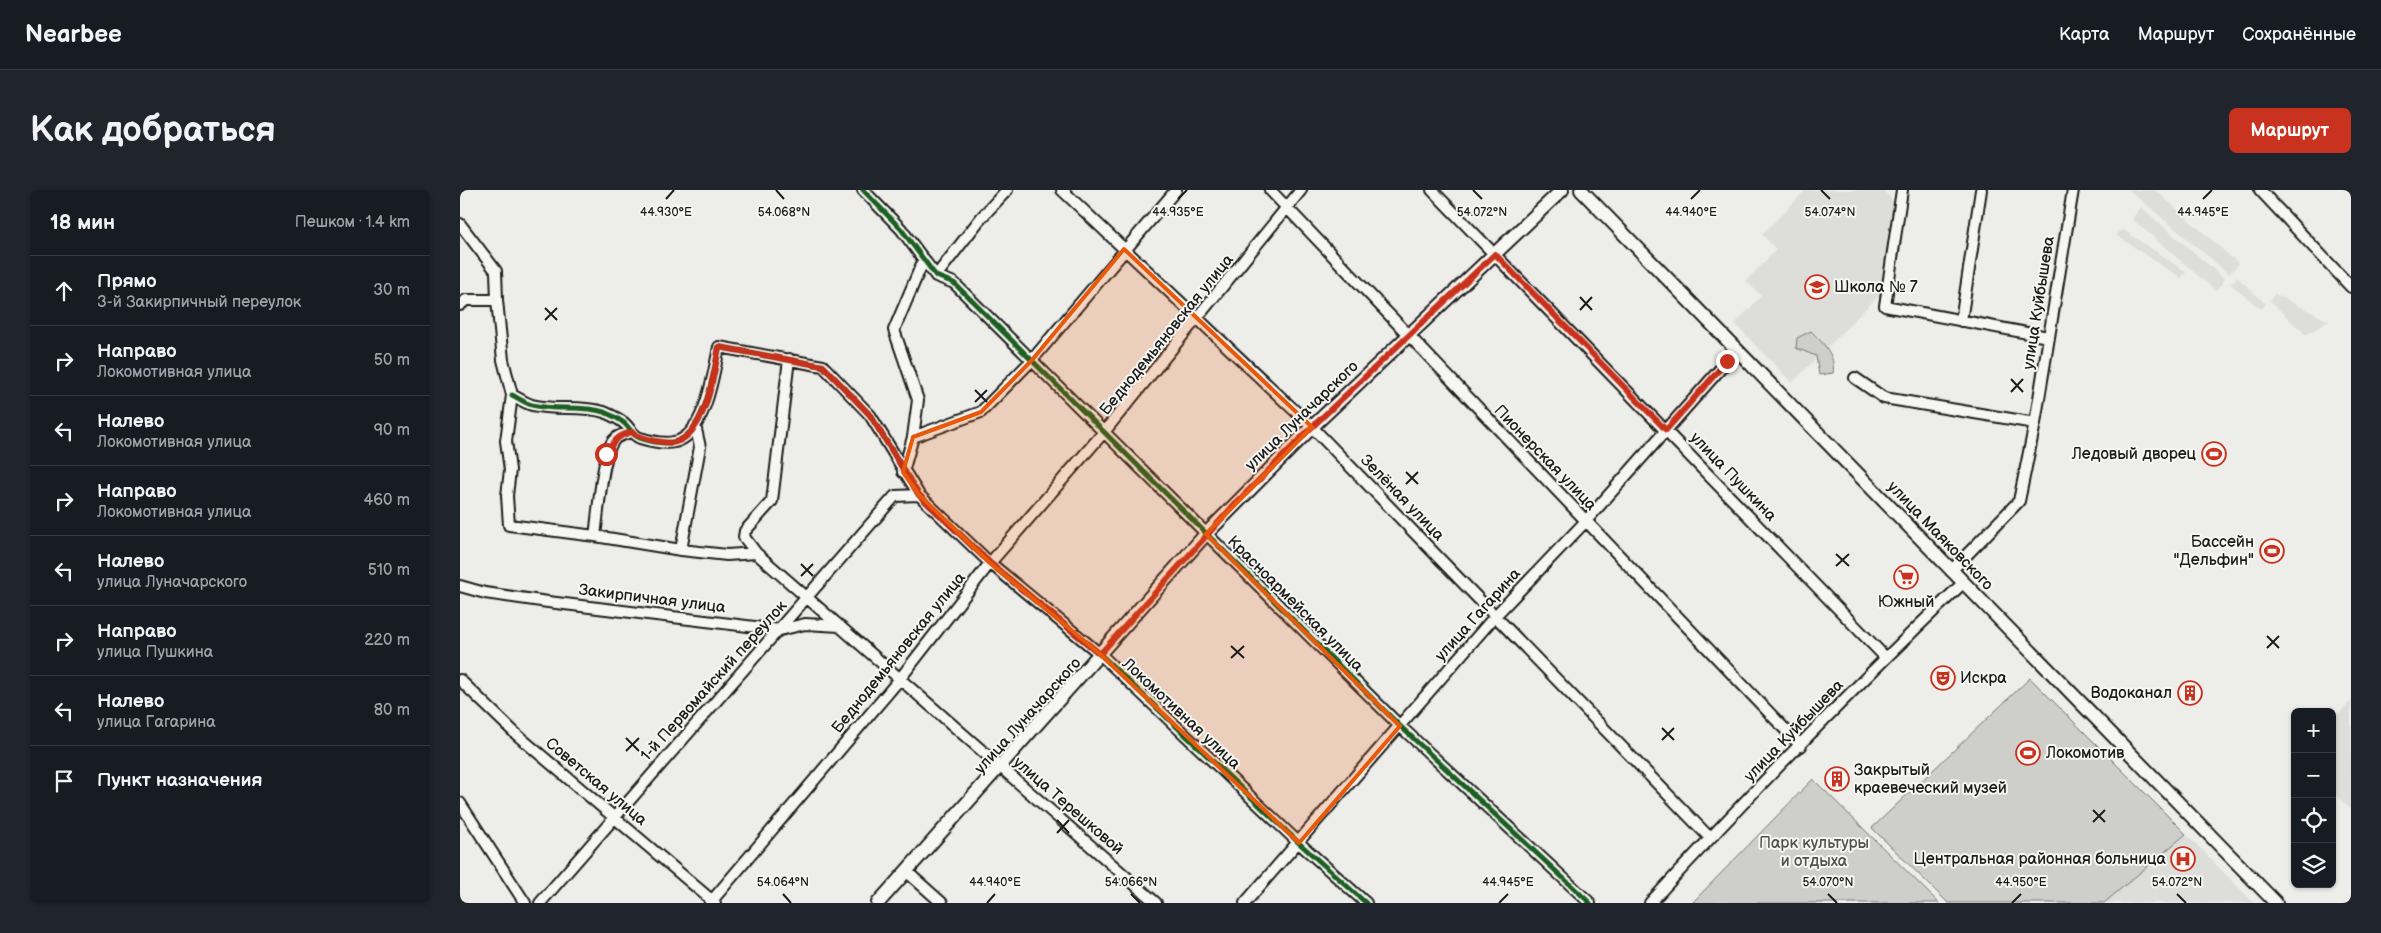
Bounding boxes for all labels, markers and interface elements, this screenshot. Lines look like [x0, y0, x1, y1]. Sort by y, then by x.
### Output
text: Nearbee [25, 20, 122, 49]
text: Карта [2059, 24, 2110, 45]
text: Маршрут [2138, 24, 2214, 45]
text: Сохранённые [2242, 24, 2356, 45]
button: Маршрут [2229, 108, 2351, 153]
text: Как добраться [30, 109, 276, 152]
text: 44.930°E [640, 205, 692, 220]
text: 54.068°N [758, 205, 810, 220]
text: 44.935°E [1152, 205, 1204, 220]
text: 54.072°N [1457, 205, 1507, 220]
text: 44.940°E [1665, 205, 1717, 220]
text: 54.074°N [1805, 205, 1855, 220]
text: 44.945°E [2177, 205, 2229, 220]
text: 18 мин [50, 210, 115, 235]
text: Пешком · 1.4 km [295, 213, 410, 232]
street label: улица Куйбышева [2019, 234, 2059, 371]
street label: Беднодемьяновская улица [1096, 250, 1238, 419]
text: Прямо [97, 270, 157, 293]
school or university icon: Школа № 7 [1804, 274, 1830, 300]
icon: ahead [50, 277, 78, 305]
place label: Школа № 7 [1834, 278, 1918, 297]
text: 30 m [373, 281, 410, 300]
text: 3-й Закирпичный переулок [97, 293, 301, 312]
text: Направо [97, 340, 177, 363]
icon: right [50, 347, 78, 375]
route end [1716, 350, 1739, 373]
text: 50 m [374, 351, 410, 370]
street label: улица Луначарского [1241, 357, 1363, 475]
text: Локомотивная улица [97, 363, 251, 382]
street label: Пионерская улица [1490, 401, 1601, 515]
text: Налево [97, 410, 164, 433]
icon: left [50, 417, 78, 445]
text: 90 m [374, 421, 410, 440]
street label: улица Пушкина [1686, 429, 1781, 526]
text: Локомотивная улица [97, 433, 251, 452]
sports icon: Ледовый дворец [2201, 441, 2227, 467]
route start [595, 443, 618, 466]
place label: Ледовый дворец [2071, 445, 2197, 464]
street label: Зелёная улица [1356, 451, 1448, 545]
street label: улица Маяковского [1883, 478, 1997, 594]
text: Направо [97, 480, 177, 503]
icon: right [50, 487, 78, 515]
text: 460 m [364, 491, 410, 510]
text: Локомотивная улица [97, 503, 251, 522]
street label: Красноармейская улица [1223, 532, 1367, 676]
place label: Бассейн "Дельфин" [2173, 533, 2254, 570]
sports icon: Бассейн "Дельфин" [2259, 538, 2285, 564]
text: Налево [97, 550, 164, 573]
icon: left [50, 557, 78, 585]
text: 510 m [368, 561, 410, 580]
street label: улица Гагарина [1431, 564, 1525, 665]
supermarket icon: Южный [1893, 564, 1919, 590]
street label: Беднодемьяновская улица [828, 568, 970, 737]
text: улица Луначарского [97, 573, 247, 592]
street label: Закирпичная улица [578, 581, 727, 617]
place label: Южный [1878, 593, 1934, 612]
street label: 1-й Первомайский переулок [637, 596, 791, 765]
text: Направо [97, 620, 177, 643]
icon: right [50, 627, 78, 655]
text: 220 m [364, 631, 410, 650]
text: улица Пушкина [97, 643, 213, 662]
street label: улица Луначарского [971, 654, 1085, 778]
street label: Локомотивная улица [1117, 654, 1244, 774]
theatre icon: Искра [1930, 665, 1956, 691]
place label: Искра [1960, 669, 2007, 688]
street label: улица Куйбышева [1740, 676, 1848, 786]
building icon: Водоканал [2177, 680, 2203, 706]
place label: Водоканал [2091, 684, 2172, 703]
text: Налево [97, 690, 164, 713]
icon: left [50, 697, 78, 725]
text: 80 m [374, 701, 410, 720]
map controls [2291, 708, 2336, 888]
button: + [2291, 708, 2336, 753]
text: улица Гагарина [97, 713, 216, 732]
street label: Советская улица [541, 734, 651, 830]
sports icon: Локомотив [2015, 740, 2041, 766]
place label: Локомотив [2045, 744, 2125, 763]
street label: улица Терешковой [1009, 753, 1127, 859]
button: − [2291, 753, 2336, 798]
place label: Закрытый краевеческий музей [1854, 761, 2007, 798]
building icon: Закрытый краевеческий музей [1824, 766, 1850, 792]
icon: arrive [50, 767, 78, 795]
text: Пункт назначения [97, 769, 262, 792]
button: locate [2291, 798, 2336, 843]
park label: Парк культуры и отдыха [1759, 834, 1869, 871]
button: layers [2291, 843, 2336, 888]
hospital icon: Центральная районная больница [2170, 846, 2196, 872]
place label: Центральная районная больница [1914, 850, 2167, 869]
text: 54.064°N [757, 875, 809, 890]
text: 44.940°E [969, 875, 1021, 890]
text: 54.066°N [1105, 875, 1157, 890]
text: 44.945°E [1482, 875, 1534, 890]
text: 54.070°N [1802, 875, 1854, 890]
text: 44.950°E [1995, 875, 2047, 890]
text: 54.072°N [2152, 875, 2202, 890]

